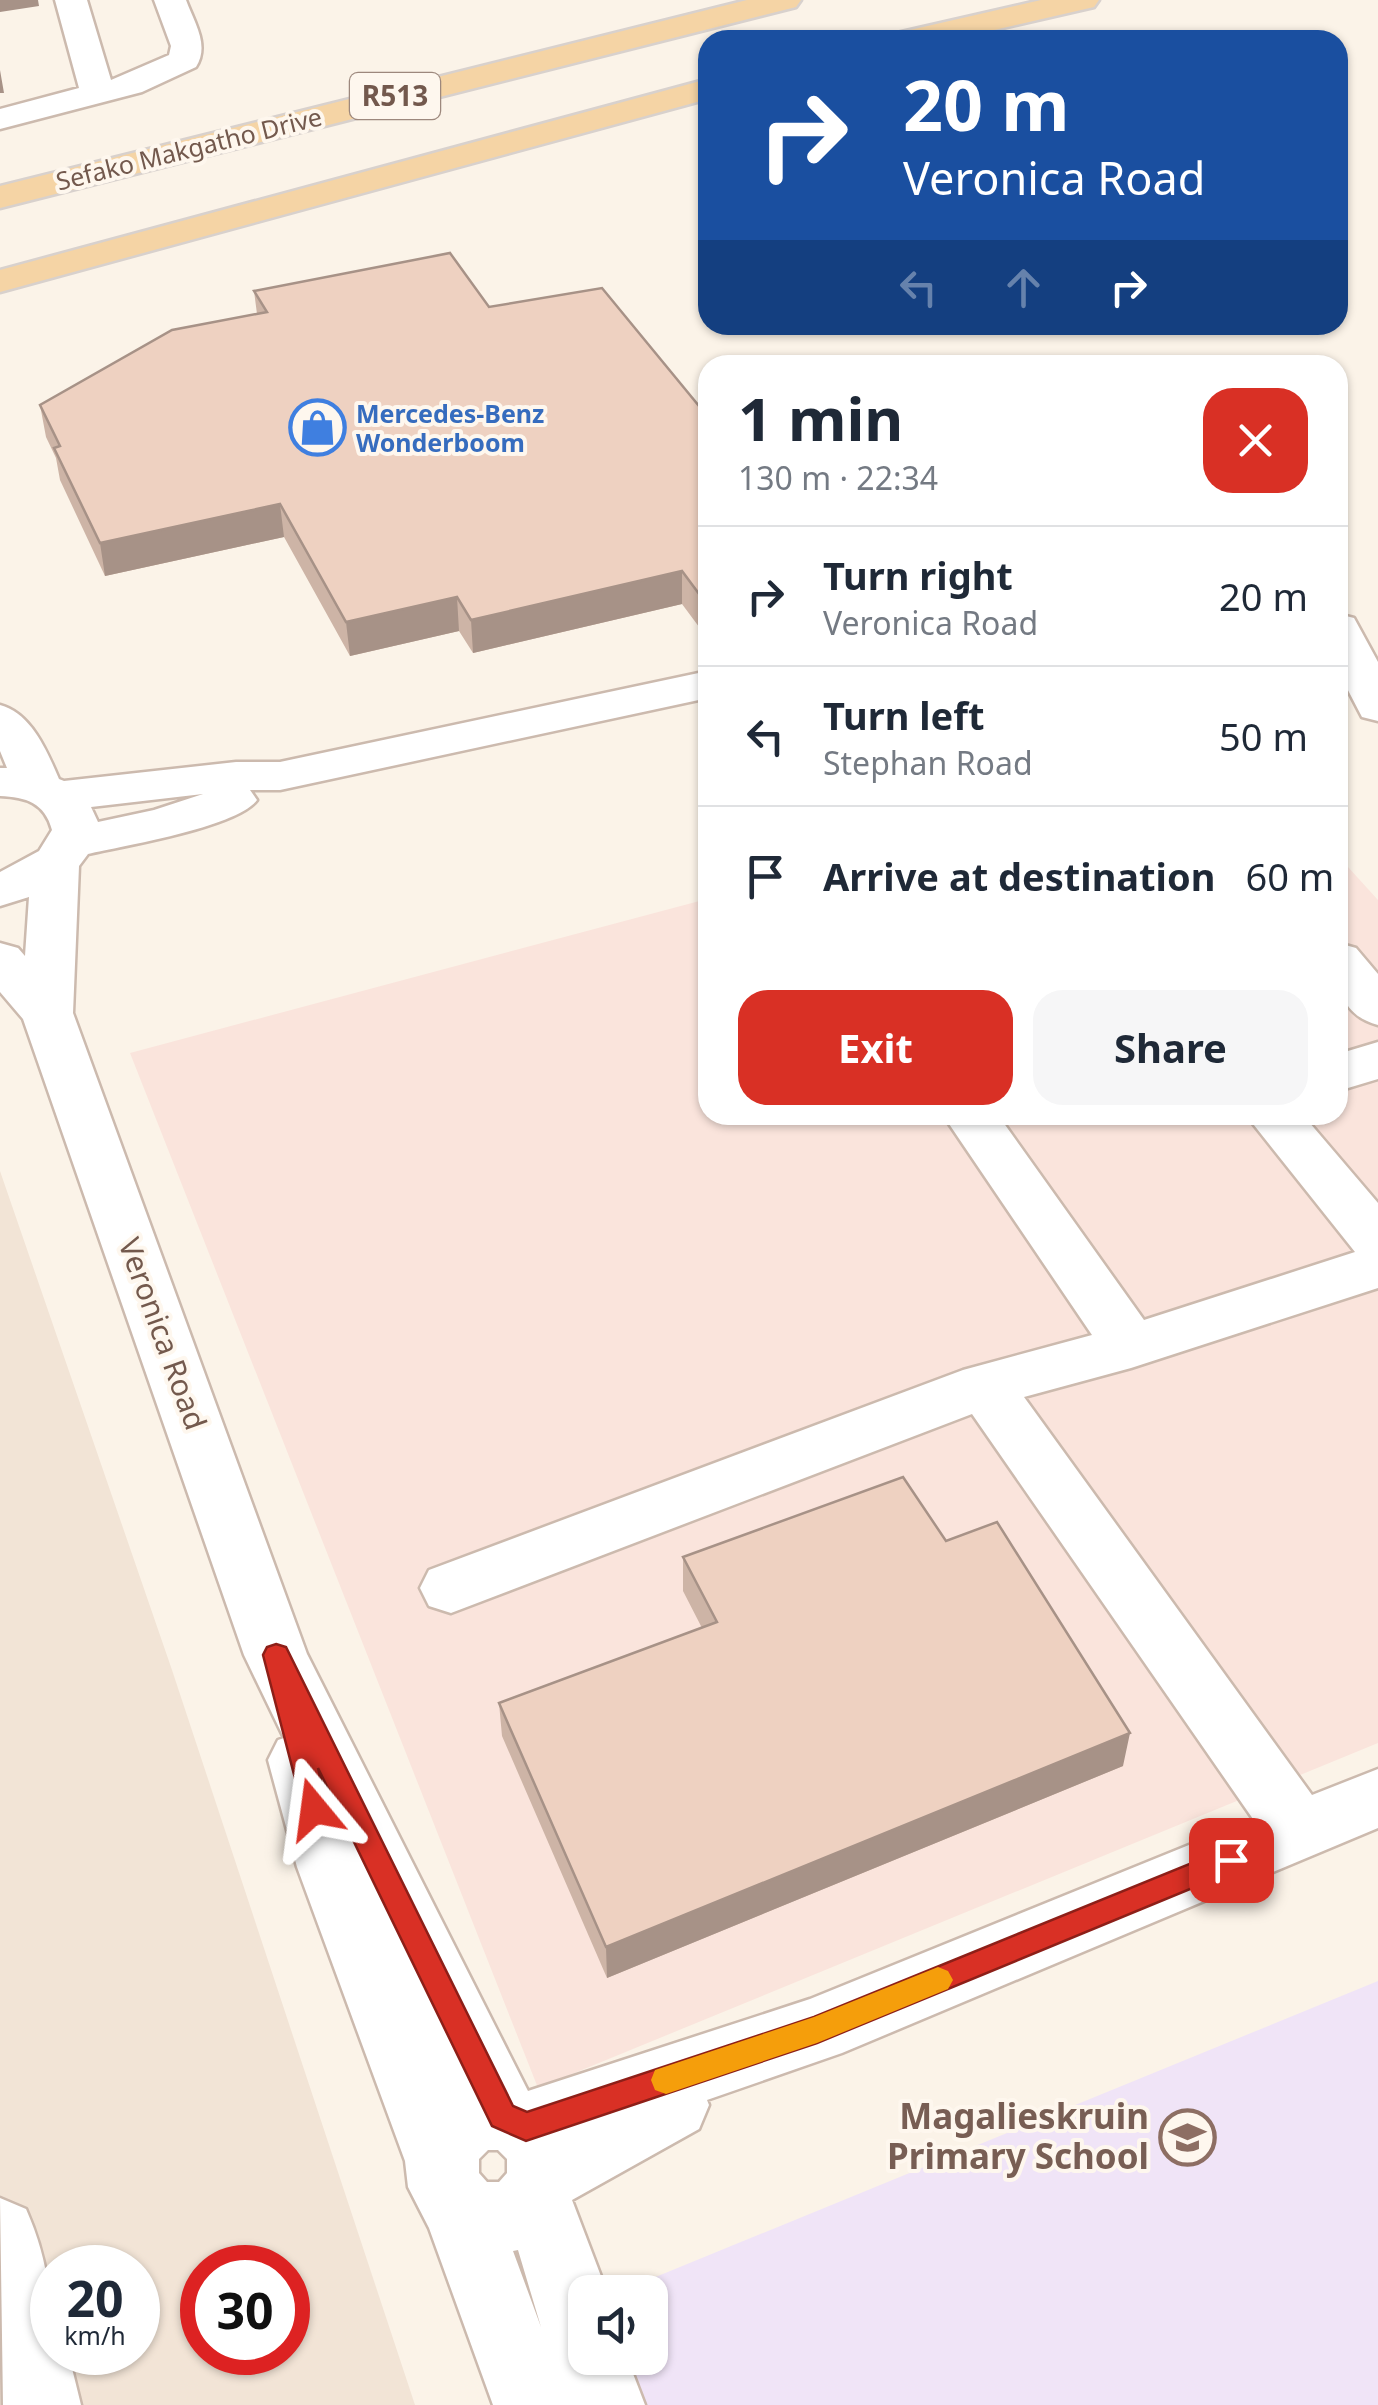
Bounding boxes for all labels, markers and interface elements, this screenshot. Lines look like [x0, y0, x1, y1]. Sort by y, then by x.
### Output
text: 20 m [903, 56, 1070, 152]
icon: right [738, 70, 868, 200]
road number: R513 [350, 73, 440, 119]
street label: Sefako Makgatho Drive [52, 99, 325, 198]
text: Veronica Road [903, 147, 1206, 208]
icon: left [891, 260, 946, 315]
icon: ahead [996, 260, 1051, 315]
icon: right [1101, 260, 1156, 315]
text: 1 min [738, 377, 903, 459]
button: close [1203, 388, 1308, 493]
place label: Mercedes-Benz Wonderboom [356, 396, 544, 459]
shop icon: Mercedes-Benz Wonderboom [287, 398, 347, 458]
text: 130 m · 22:34 [738, 456, 938, 499]
text: Turn right [823, 549, 1013, 601]
icon: right [738, 569, 793, 624]
text: 20 m [1219, 570, 1308, 622]
text: Veronica Road [823, 601, 1038, 644]
text: Turn left [823, 689, 985, 741]
icon: left [738, 709, 793, 764]
text: 50 m [1219, 710, 1308, 762]
text: Stephan Road [823, 741, 1033, 784]
icon: arrive [738, 849, 793, 904]
text: Arrive at destination [823, 850, 1215, 902]
text: 60 m [1245, 850, 1334, 902]
button: Exit [738, 990, 1013, 1105]
button: Share [1033, 990, 1308, 1105]
street label: Veronica Road [110, 1232, 217, 1435]
position arrow [262, 1757, 366, 1861]
pin [1189, 1818, 1274, 1903]
icon: arrive [1204, 1833, 1259, 1888]
place label: Magalieskruin Primary School [887, 2092, 1149, 2179]
school or university icon: Magalieskruin Primary School [1158, 2107, 1218, 2167]
speed limit sign: 30 [180, 2245, 310, 2375]
text: 20 [66, 2264, 124, 2332]
map controls [568, 2275, 668, 2375]
button: sound [568, 2275, 668, 2375]
text: km/h [64, 2318, 126, 2352]

